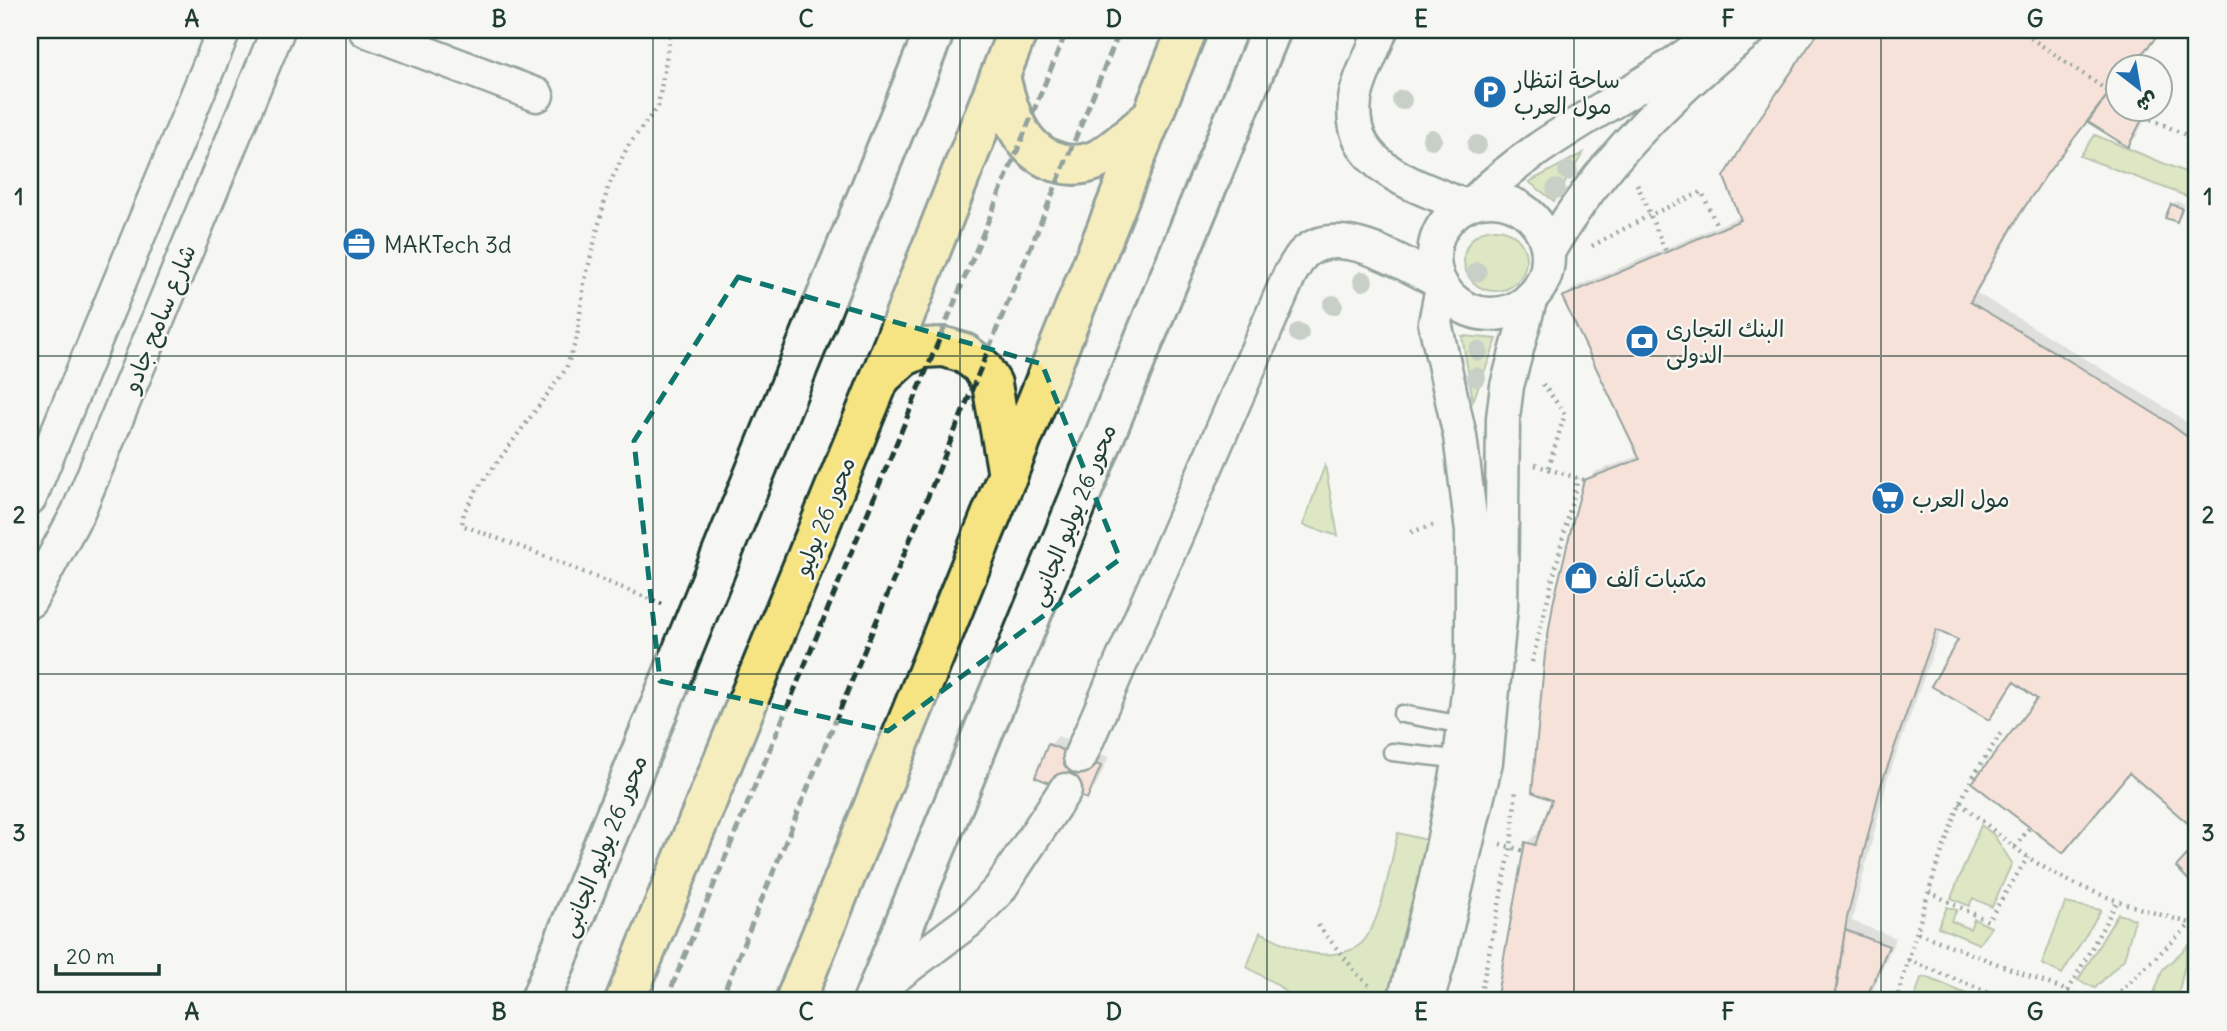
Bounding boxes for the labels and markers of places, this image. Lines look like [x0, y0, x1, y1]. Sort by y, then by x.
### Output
place label: ساحة انتظار مول العرب [1513, 65, 1620, 120]
parking icon: ساحة انتظار مول العرب [1471, 73, 1509, 111]
office icon: MAKTech 3d [340, 225, 378, 263]
place label: MAKTech 3d [384, 230, 512, 259]
place label: البنك التجارى الدولى [1666, 314, 1784, 370]
bank icon: البنك التجارى الدولى [1623, 322, 1661, 360]
supermarket icon: مول العرب [1869, 479, 1907, 517]
place label: مول العرب [1912, 484, 2010, 513]
shop icon: مكتبات ألف [1562, 559, 1600, 597]
place label: مكتبات ألف [1606, 564, 1707, 593]

